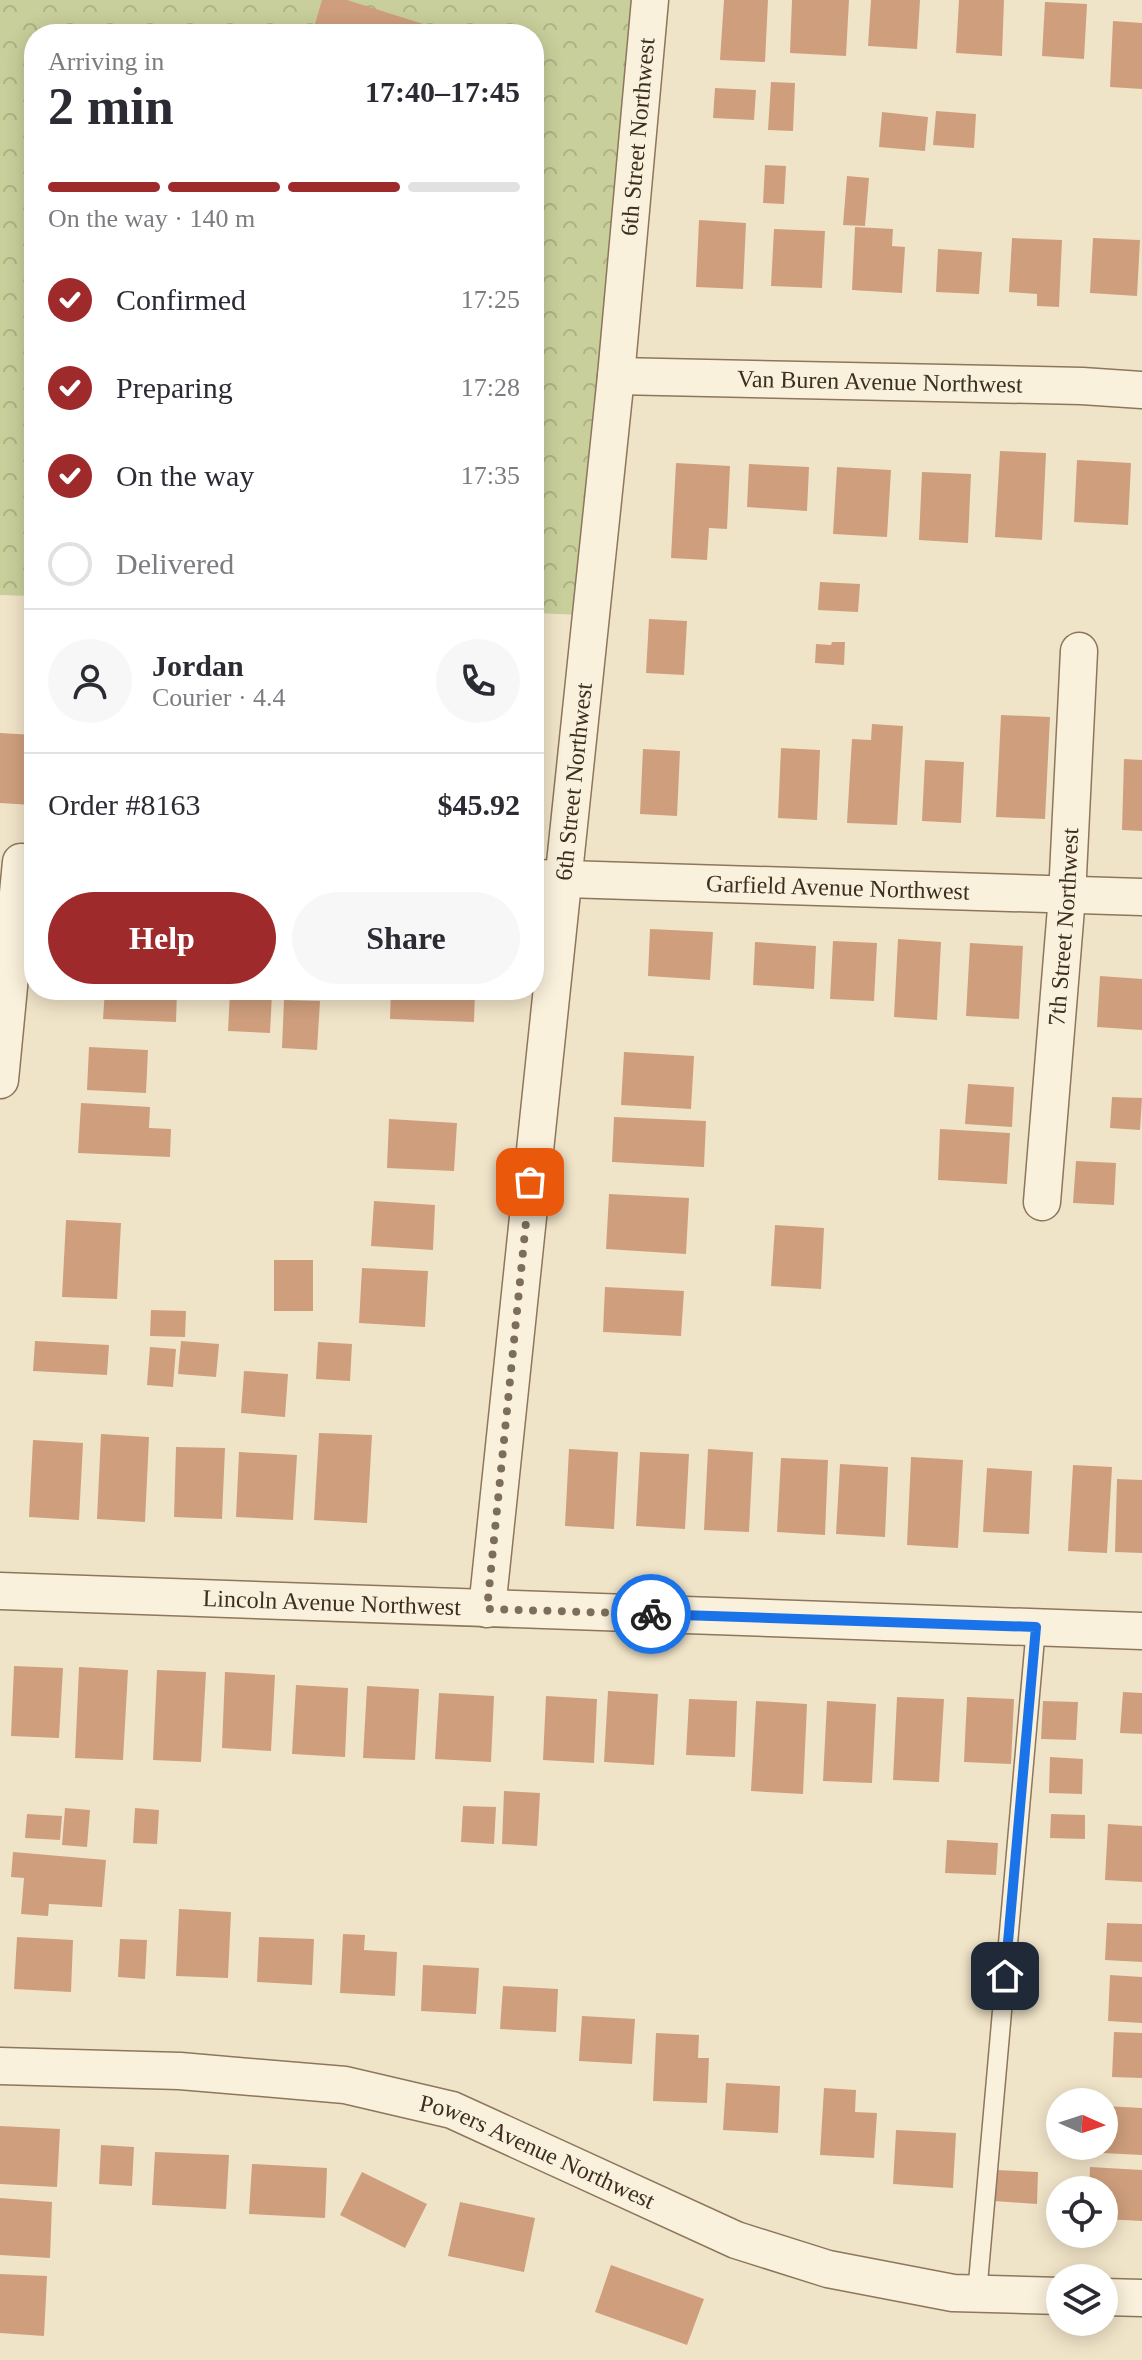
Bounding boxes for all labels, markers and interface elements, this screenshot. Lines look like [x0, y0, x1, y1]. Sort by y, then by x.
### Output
street label: 6th Street Northwest [616, 36, 660, 237]
text: Arriving in [48, 47, 164, 76]
text: 17:40–17:45 [365, 75, 520, 108]
text: 2 min [48, 78, 174, 135]
text: On the way · 140 m [48, 204, 255, 233]
icon: check [48, 278, 92, 322]
text: Confirmed [116, 283, 246, 316]
text: 17:25 [461, 285, 520, 314]
icon: check [48, 366, 92, 410]
street label: Van Buren Avenue Northwest [737, 366, 1023, 398]
text: Preparing [116, 371, 233, 404]
text: 17:28 [461, 373, 520, 402]
icon: check [48, 454, 92, 498]
text: On the way [116, 459, 254, 492]
text: 17:35 [461, 461, 520, 490]
text: Delivered [116, 547, 234, 580]
button: person [48, 639, 132, 723]
button: phone [436, 639, 520, 723]
text: Jordan [152, 649, 244, 682]
street label: 6th Street Northwest [550, 681, 597, 882]
text: Courier · 4.4 [152, 683, 286, 712]
text: Order #8163 [48, 788, 200, 821]
text: $45.92 [438, 788, 520, 821]
street label: 7th Street Northwest [1043, 827, 1083, 1027]
street label: Garfield Avenue Northwest [706, 870, 970, 905]
button: Help [48, 892, 276, 984]
button: Share [292, 892, 520, 984]
pin [496, 1148, 564, 1216]
icon: bag [508, 1160, 552, 1204]
courier [611, 1574, 691, 1654]
street label: Lincoln Avenue Northwest [202, 1585, 462, 1620]
icon: bike [629, 1592, 673, 1636]
pin [971, 1942, 1039, 2010]
icon: home [983, 1954, 1027, 1998]
north arrow [1046, 2088, 1118, 2160]
map controls [1046, 2088, 1118, 2336]
street label: Powers Avenue Northwest [417, 2090, 659, 2214]
button: locate [1046, 2176, 1118, 2248]
button: layers [1046, 2264, 1118, 2336]

